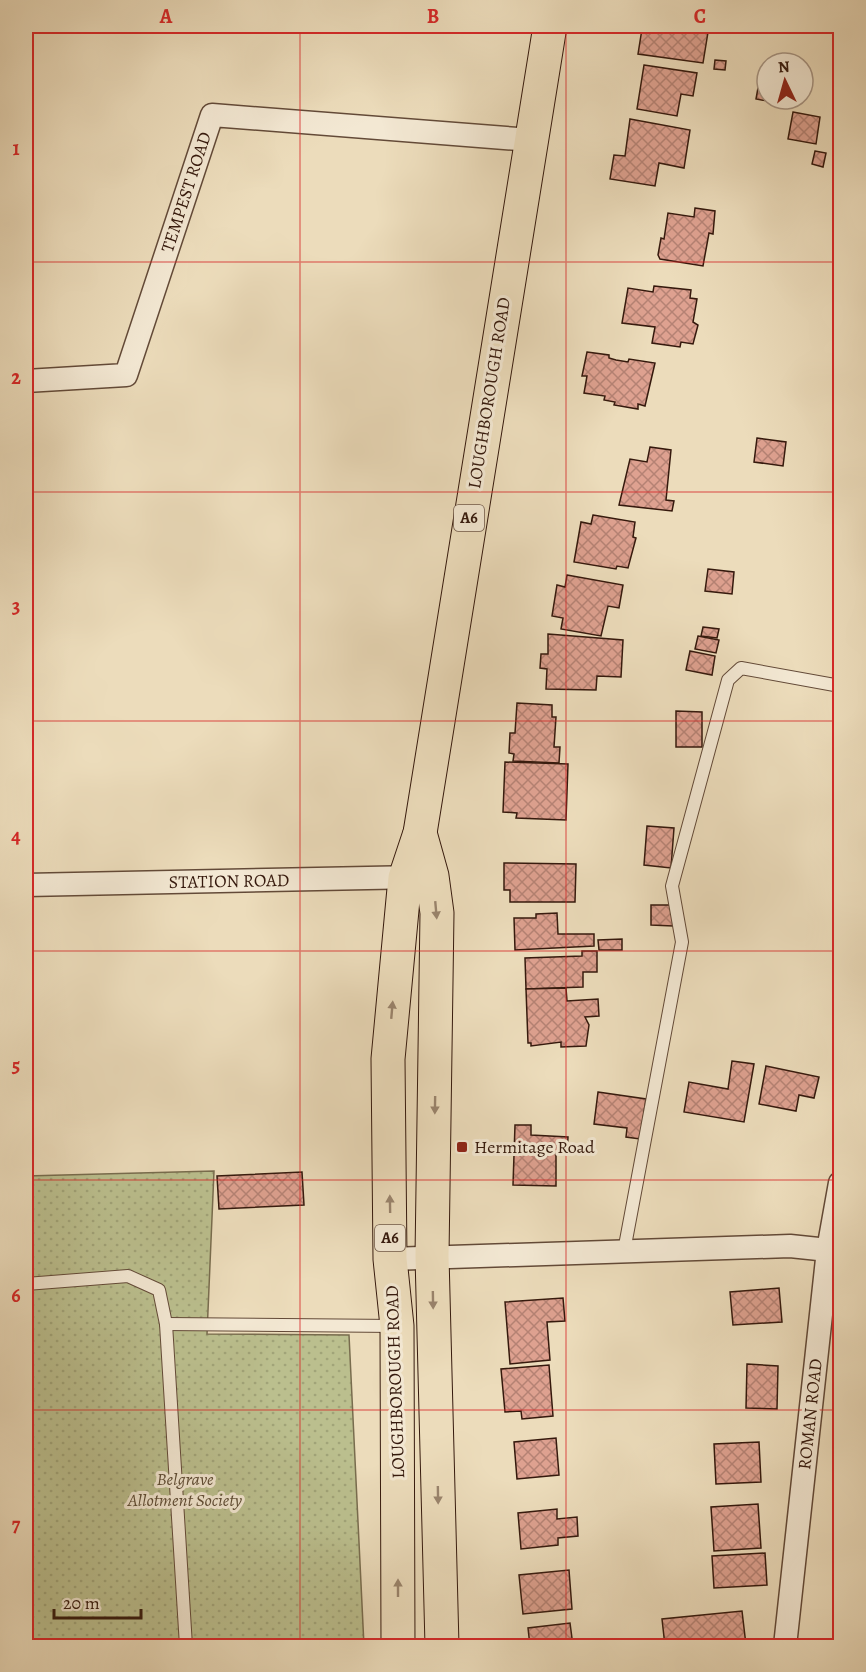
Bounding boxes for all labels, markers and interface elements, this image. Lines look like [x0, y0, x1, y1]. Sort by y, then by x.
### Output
text: A [159, 3, 173, 30]
text: B [427, 3, 439, 30]
text: C [694, 3, 706, 30]
north arrow [755, 51, 815, 111]
text: N [777, 56, 791, 79]
street label: TEMPEST ROAD [155, 129, 217, 255]
text: 1 [12, 135, 20, 162]
street label: LOUGHBOROUGH ROAD [462, 296, 516, 490]
text: 2 [11, 364, 21, 391]
road number: A6 [454, 505, 484, 531]
text: 3 [12, 593, 20, 620]
text: 4 [11, 823, 21, 850]
street label: STATION ROAD [169, 868, 289, 894]
one-way arrow [431, 901, 441, 920]
one-way arrow [388, 1000, 397, 1019]
text: 5 [12, 1052, 20, 1079]
one-way arrow [430, 1096, 440, 1115]
place label: Hermitage Road [474, 1135, 595, 1159]
marker: Hermitage Road [455, 1140, 469, 1154]
one-way arrow [385, 1195, 395, 1214]
road number: A6 [375, 1225, 405, 1251]
text: 6 [11, 1282, 21, 1309]
street label: LOUGHBOROUGH ROAD [380, 1285, 410, 1479]
one-way arrow [429, 1291, 438, 1310]
street label: ROMAN ROAD [792, 1357, 828, 1471]
park label: Belgrave Allotment Society [127, 1467, 242, 1512]
one-way arrow [434, 1486, 443, 1505]
text: 7 [12, 1511, 21, 1538]
one-way arrow [393, 1579, 403, 1598]
scale bar [54, 1582, 141, 1620]
text: 20 m [63, 1591, 100, 1615]

